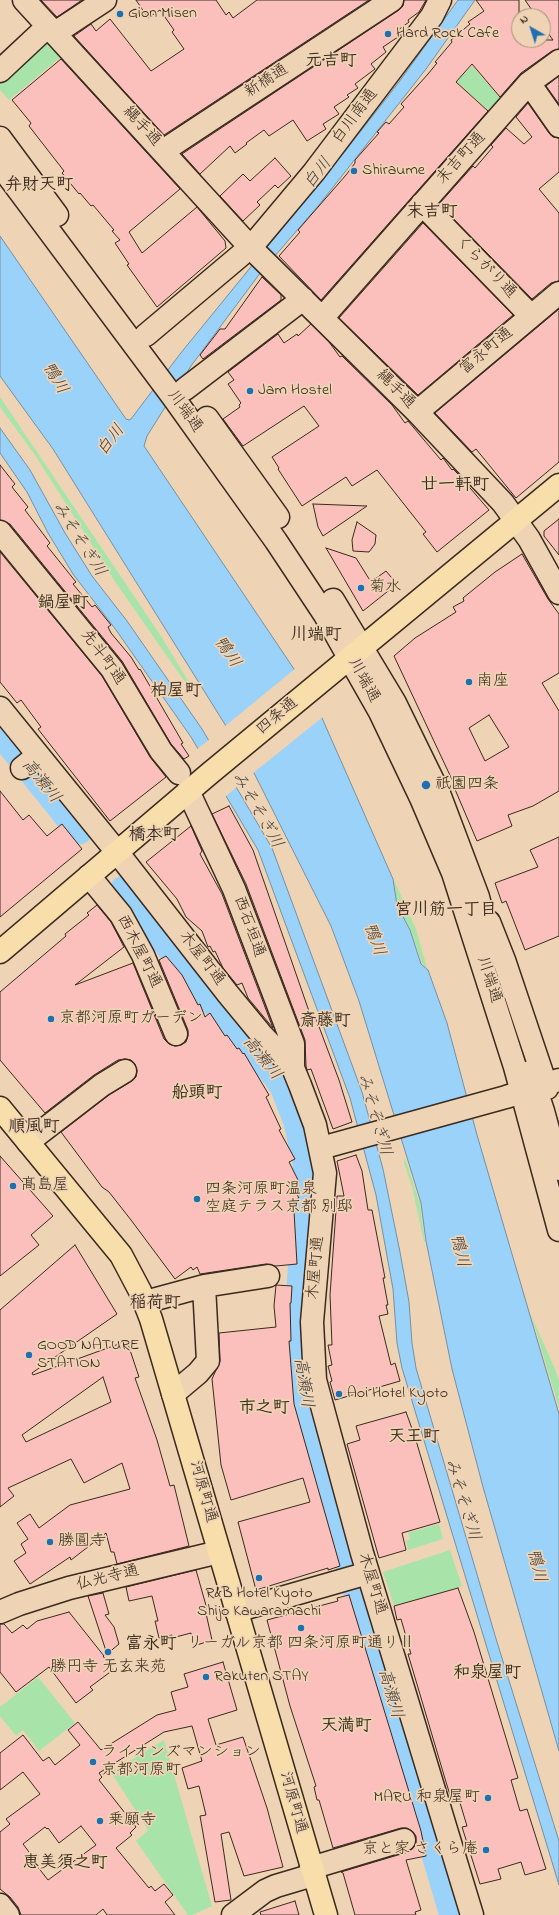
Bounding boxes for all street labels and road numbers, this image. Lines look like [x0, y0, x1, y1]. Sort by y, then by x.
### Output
street label: 新橋通 [242, 61, 292, 103]
street label: 白川南通 [329, 86, 383, 148]
street label: 縄手通 [118, 103, 164, 151]
street label: 末吉町通 [433, 129, 491, 189]
street label: くらがり通 [450, 233, 520, 303]
street label: 富永町通 [456, 324, 518, 380]
street label: 縄手通 [371, 366, 419, 414]
street label: 川端通 [162, 387, 206, 437]
street label: 先斗町通 [75, 626, 129, 690]
street label: 川端通 [343, 655, 383, 707]
street label: 四条通 [253, 694, 303, 740]
street label: 西石垣通 [228, 894, 268, 960]
street label: 西木屋町通 [111, 912, 165, 992]
street label: 木屋町通 [174, 928, 228, 990]
street label: 川端通 [471, 954, 505, 1006]
street label: 木屋町通 [305, 1235, 329, 1301]
street label: 河原町通 [184, 1459, 220, 1525]
street label: 木屋町通 [352, 1551, 390, 1617]
street label: 仏光寺通 [75, 1562, 141, 1596]
street label: 河原町通 [274, 1770, 310, 1836]

